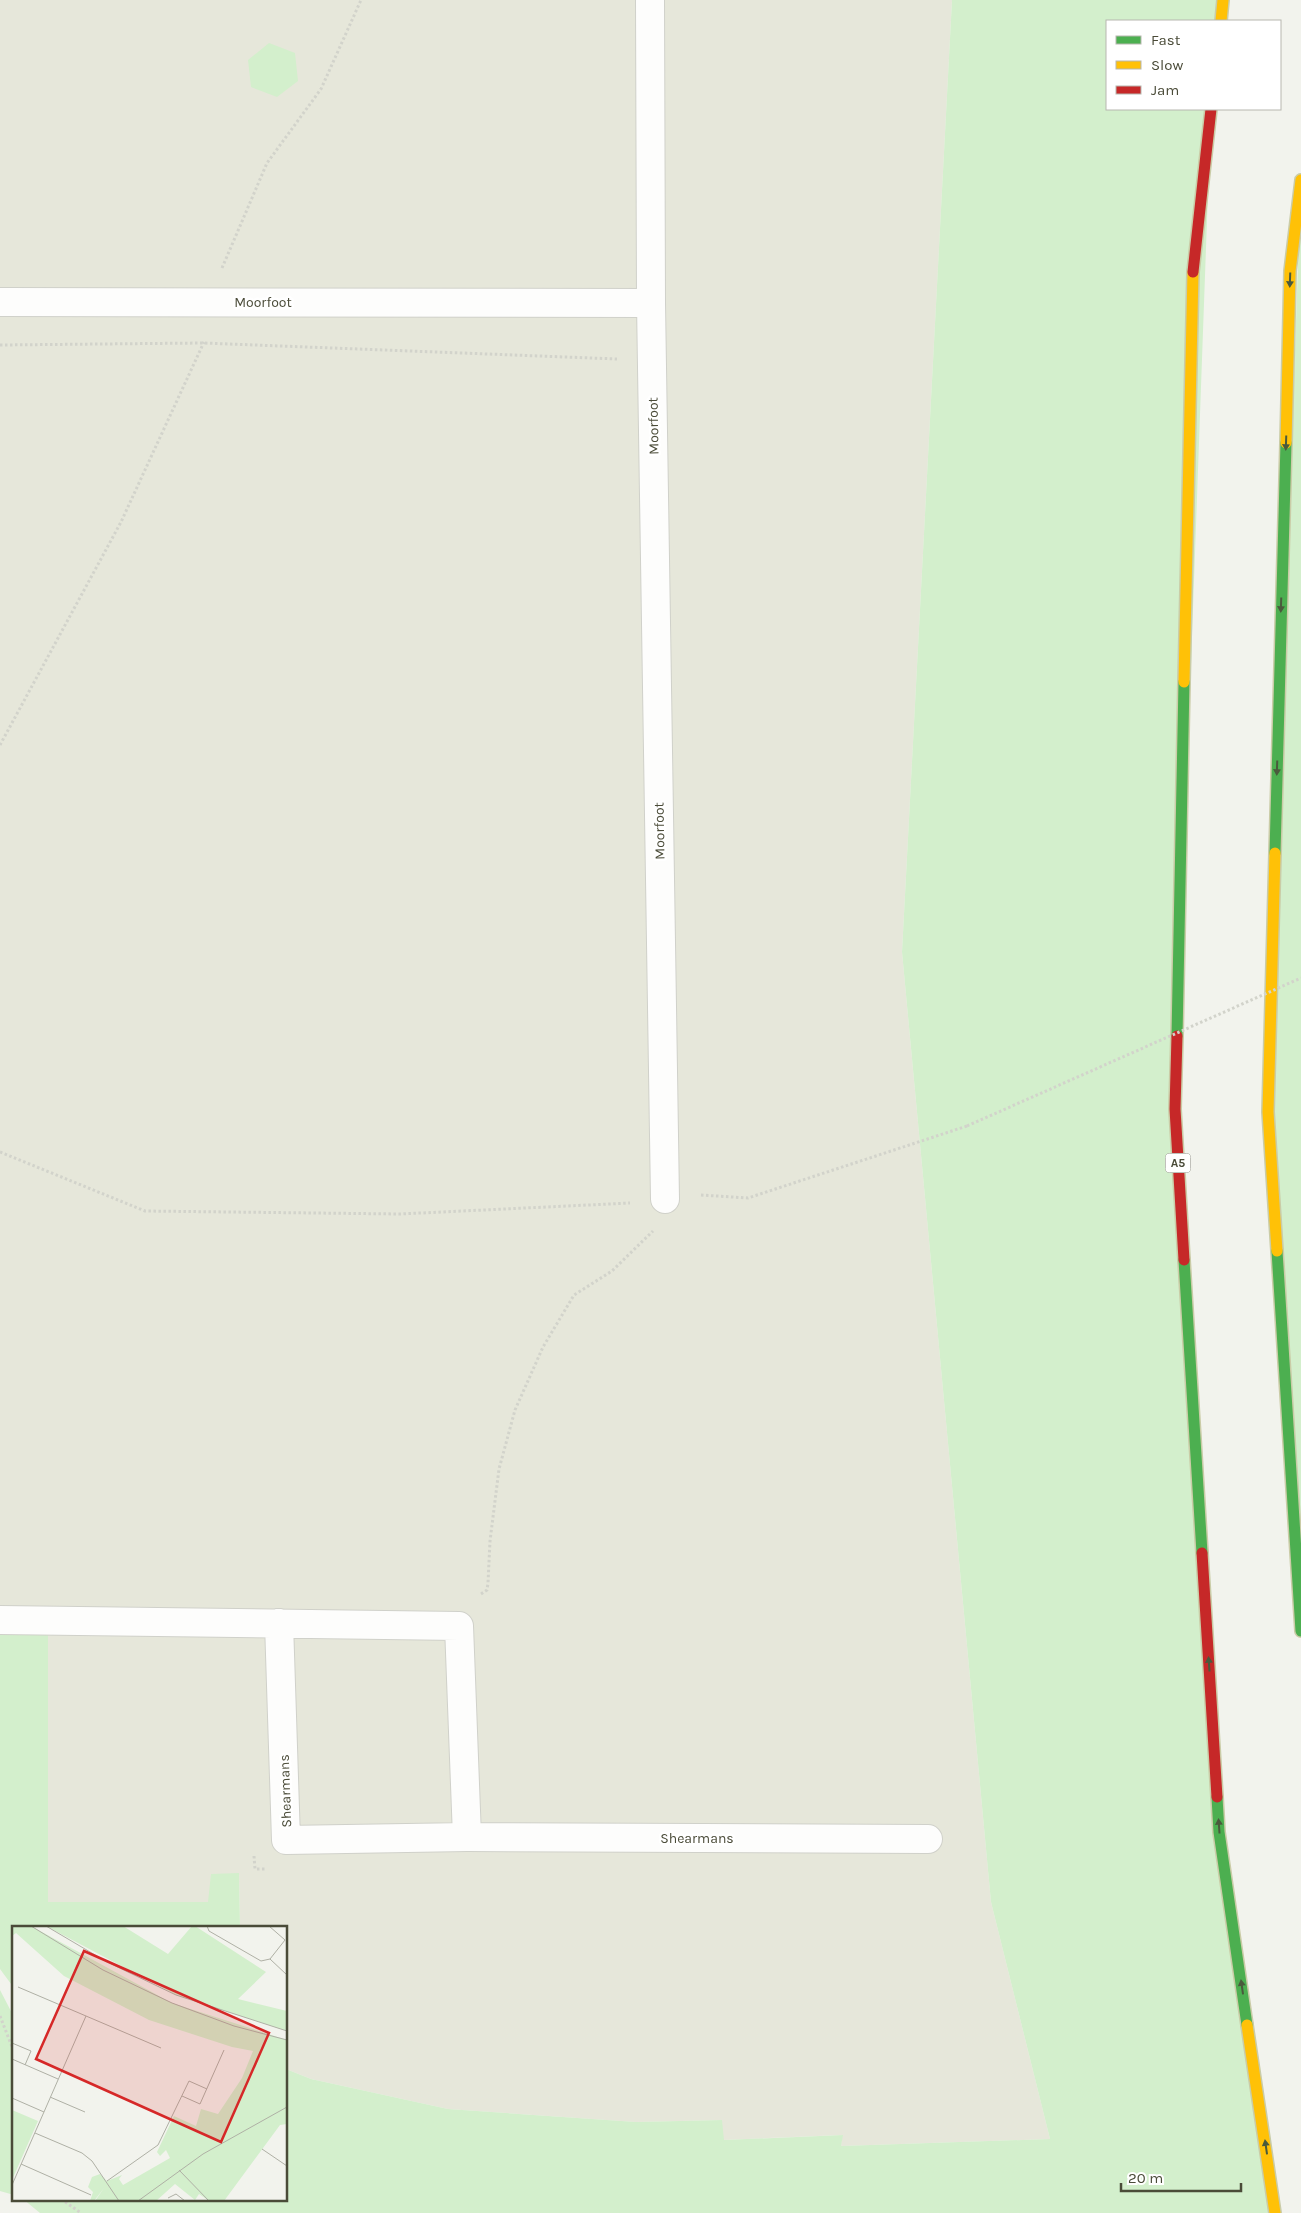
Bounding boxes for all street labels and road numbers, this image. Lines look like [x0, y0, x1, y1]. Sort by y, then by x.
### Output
street label: Moorfoot [234, 294, 292, 311]
street label: Moorfoot [644, 397, 663, 455]
street label: Moorfoot [650, 802, 669, 860]
road number: A5 [1166, 1154, 1190, 1172]
street label: Shearmans [276, 1754, 295, 1828]
street label: Shearmans [660, 1830, 734, 1847]

